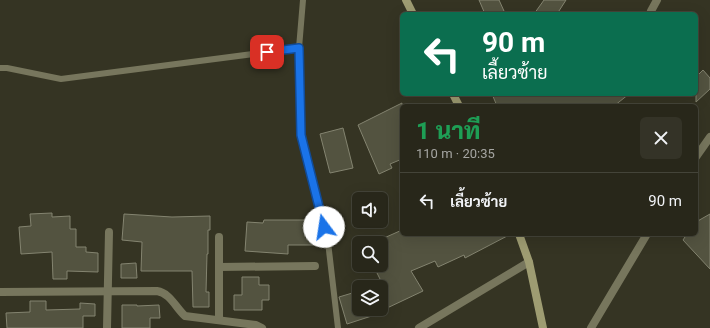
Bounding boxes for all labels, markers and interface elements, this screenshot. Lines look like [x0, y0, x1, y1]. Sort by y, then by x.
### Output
text: 90 m [482, 26, 545, 59]
icon: left [416, 28, 468, 80]
pin [250, 35, 284, 69]
icon: arrive [256, 41, 278, 63]
text: เลี้ยวซ้าย [482, 62, 548, 83]
text: 1 นาที [416, 117, 480, 145]
button: close [640, 117, 682, 159]
text: 110 m · 20:35 [416, 146, 495, 161]
icon: left [416, 190, 438, 212]
map controls [352, 192, 388, 316]
button: sound [352, 192, 388, 228]
text: 90 m [648, 192, 682, 210]
text: เลี้ยวซ้าย [450, 193, 507, 211]
position arrow [303, 206, 345, 248]
button: search [352, 236, 388, 272]
button: layers [352, 280, 388, 316]

